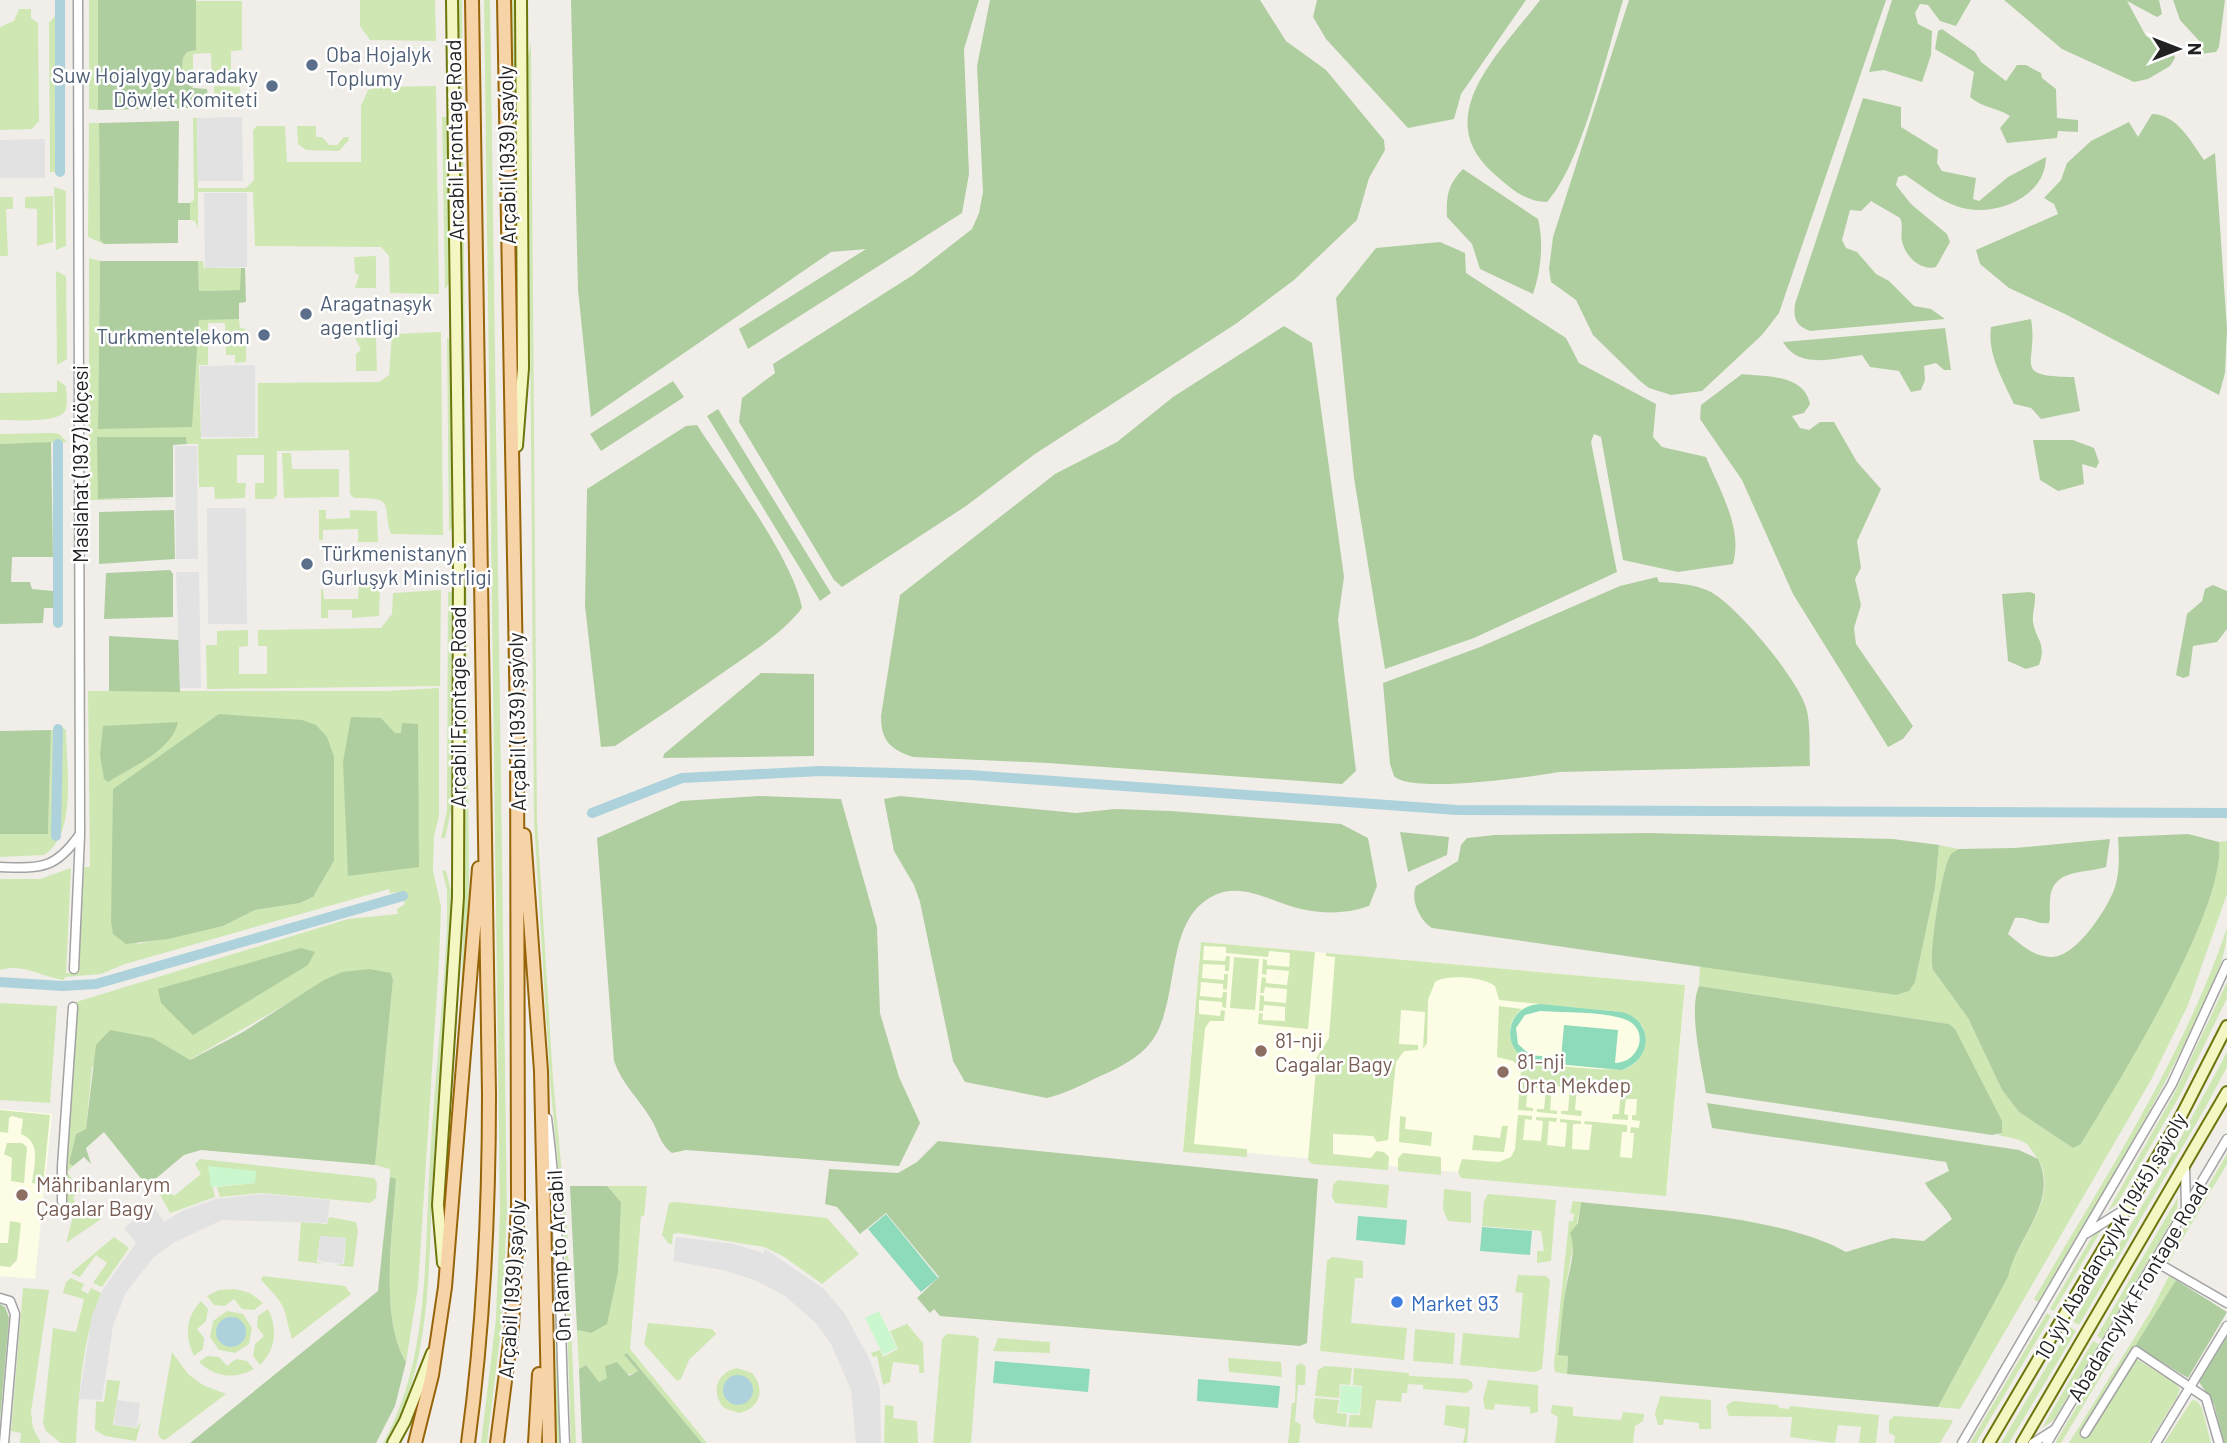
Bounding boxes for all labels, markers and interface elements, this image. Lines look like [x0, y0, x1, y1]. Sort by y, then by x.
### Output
north arrow [2143, 14, 2213, 84]
street label: Arcabil Frontage Road [440, 39, 468, 241]
place label: Oba Hojalyk Toplumy [326, 41, 432, 90]
text: N [2184, 43, 2207, 55]
marker: Oba Hojalyk Toplumy [304, 57, 320, 73]
place label: Suw Hojalygy baradaky Döwlet Komiteti [52, 62, 258, 111]
street label: Arçabil (1939) şaýoly [492, 65, 520, 245]
marker: Suw Hojalygy baradaky Döwlet Komiteti [264, 78, 280, 94]
place label: Aragatnaşyk agentligi [320, 290, 432, 339]
marker: Aragatnaşyk agentligi [298, 306, 314, 322]
place label: Turkmentelekom [96, 323, 250, 348]
marker: Turkmentelekom [256, 327, 272, 343]
street label: Maslahat (1937) köçesi [67, 365, 92, 563]
place label: Türkmenistanyň Gurluşyk Ministrligi [321, 540, 492, 589]
marker: Türkmenistanyň Gurluşyk Ministrligi [299, 556, 315, 572]
street label: Arcabil Frontage Road [445, 606, 470, 808]
street label: Arçabil (1939) şaýoly [502, 632, 530, 812]
place label: 81-nji Cagalar Bagy [1275, 1027, 1393, 1076]
marker: 81-nji Cagalar Bagy [1253, 1043, 1269, 1059]
place label: 81-nji Orta Mekdep [1517, 1048, 1631, 1097]
marker: 81-nji Orta Mekdep [1495, 1064, 1511, 1080]
street label: 10 ýyl Abadançylyk (1945) şaýoly [2029, 1107, 2191, 1364]
street label: On Ramp to Arcabil [541, 1170, 575, 1342]
place label: Mähribanlarym Çagalar Bagy [36, 1171, 170, 1220]
street label: Abadancylyk Frontage Road [2062, 1177, 2212, 1405]
marker: Mähribanlarym Çagalar Bagy [14, 1187, 30, 1203]
street label: Arçabil (1939) şaýoly [492, 1199, 530, 1379]
place label: Market 93 [1411, 1290, 1499, 1315]
marker: Market 93 [1389, 1294, 1405, 1310]

